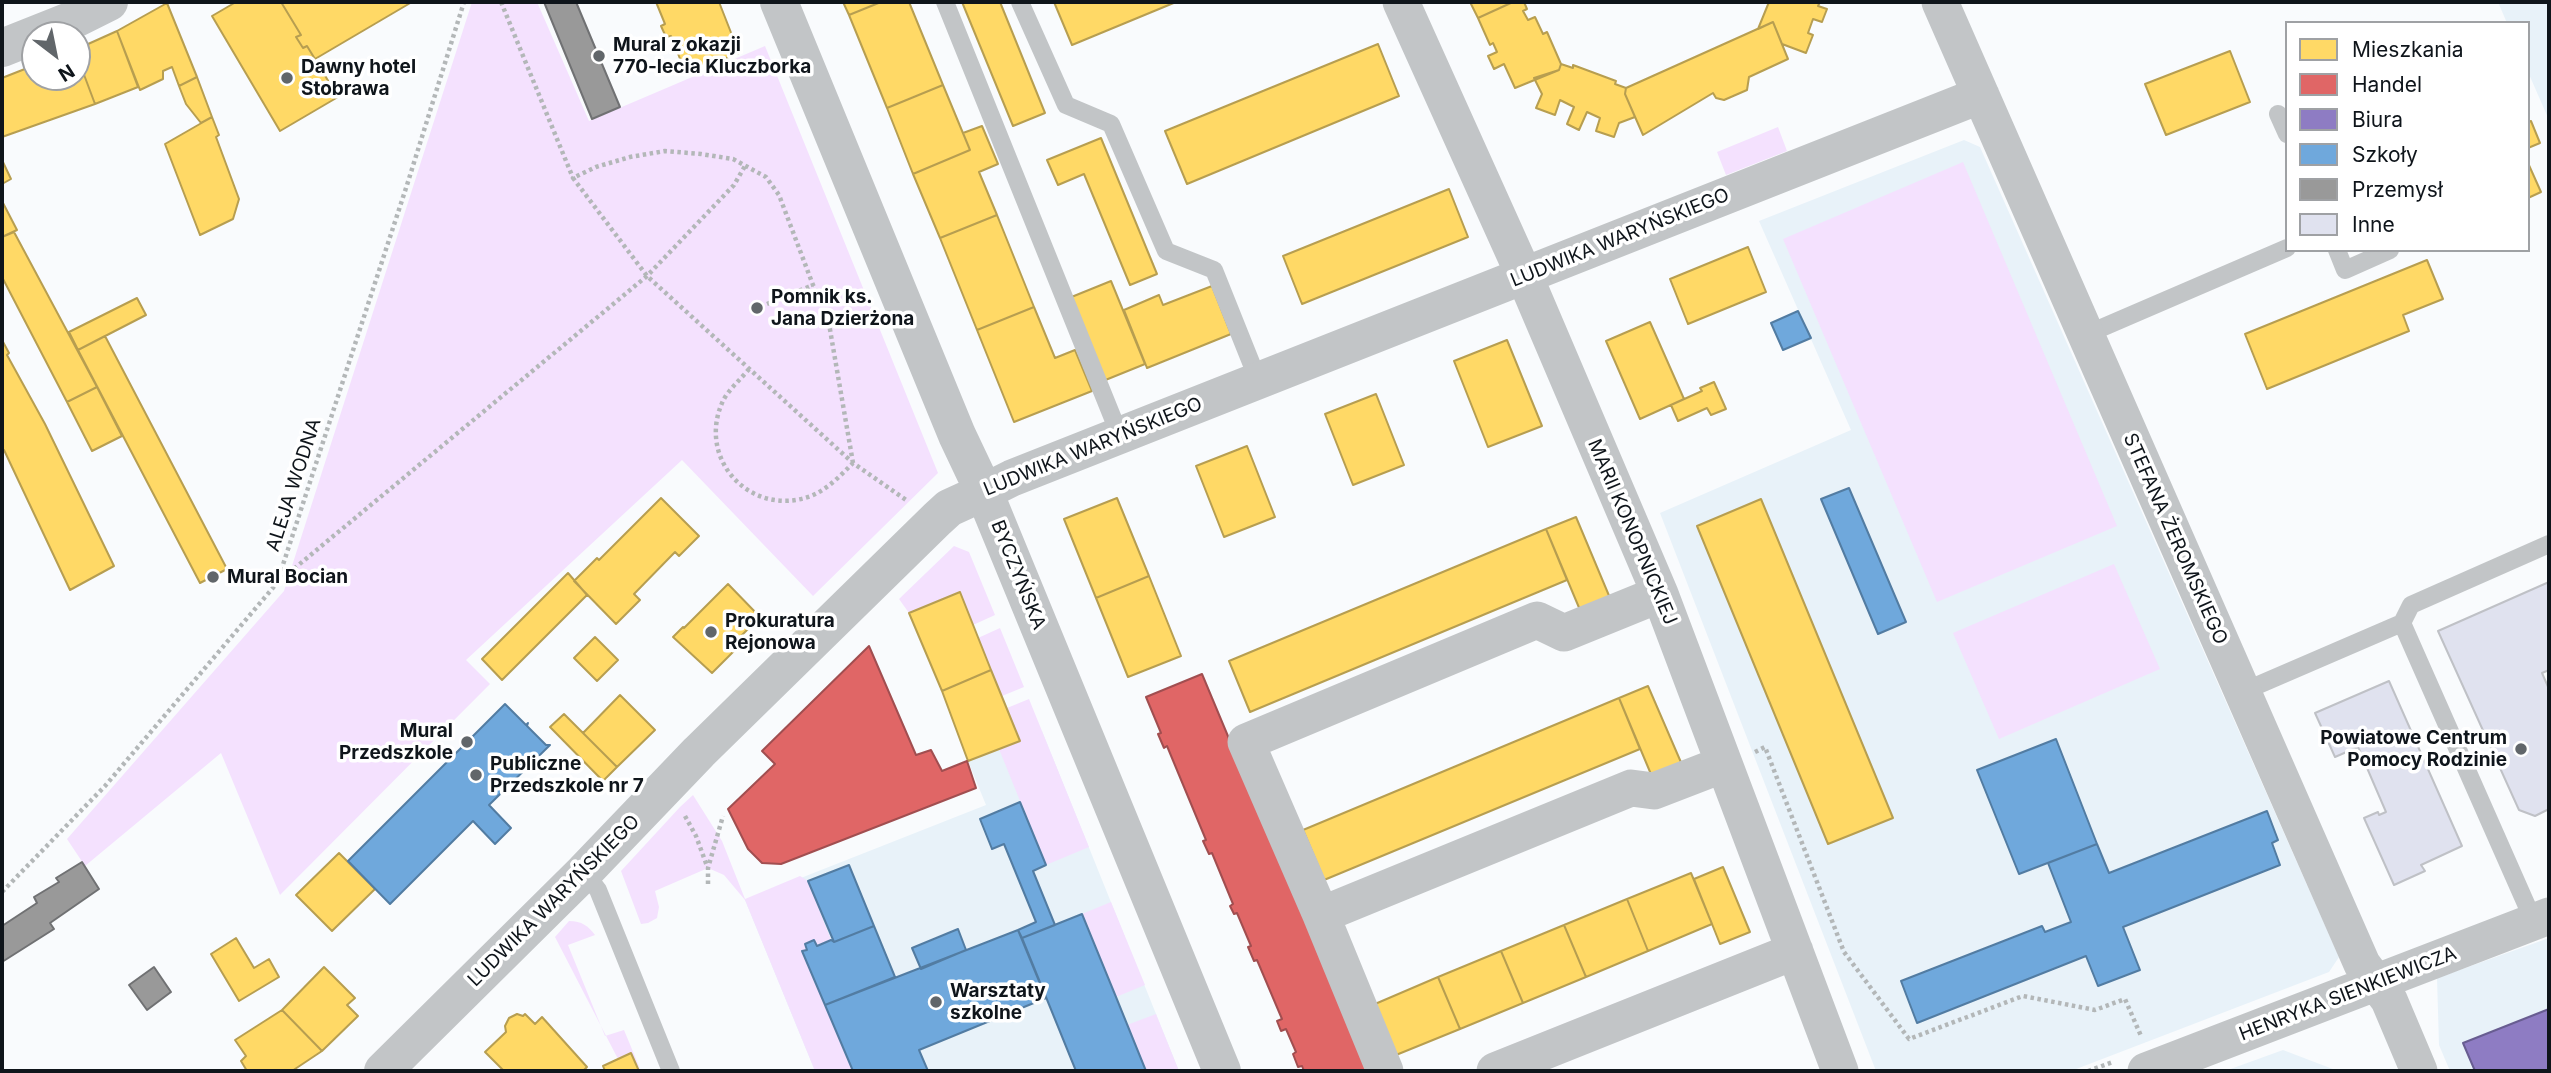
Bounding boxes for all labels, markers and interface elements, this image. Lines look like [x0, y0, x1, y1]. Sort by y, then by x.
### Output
north arrow [21, 21, 91, 91]
legend [2285, 21, 2530, 252]
place label: Mural z okazji 770-lecia Kluczborka [613, 34, 811, 78]
text: Mieszkania [2352, 37, 2464, 62]
marker: Mural z okazji 770-lecia Kluczborka [591, 48, 607, 64]
place label: Dawny hotel Stobrawa [301, 56, 416, 100]
text: N [54, 59, 79, 86]
marker: Dawny hotel Stobrawa [279, 70, 295, 86]
text: Handel [2352, 72, 2422, 97]
text: Biura [2352, 107, 2403, 132]
text: Szkoły [2352, 142, 2418, 167]
text: Przemysł [2352, 177, 2443, 202]
street label: LUDWIKA WARYŃSKIEGO [1507, 184, 1733, 292]
text: Inne [2352, 212, 2395, 237]
place label: Pomnik ks. Jana Dzierżona [771, 286, 914, 330]
marker: Pomnik ks. Jana Dzierżona [749, 300, 765, 316]
street label: LUDWIKA WARYŃSKIEGO [980, 393, 1206, 501]
street label: ALEJA WODNA [262, 416, 326, 554]
street label: STEFANA ŻEROMSKIEGO [2118, 430, 2232, 648]
street label: MARII KONOPNICKIEJ [1583, 436, 1681, 628]
street label: BYCZYŃSKA [986, 517, 1050, 633]
place label: Mural Bocian [227, 566, 348, 588]
marker: Mural Bocian [205, 569, 221, 585]
place label: Prokuratura Rejonowa [725, 610, 835, 654]
marker: Prokuratura Rejonowa [703, 624, 719, 640]
place label: Mural Przedszkole [339, 720, 453, 764]
place label: Powiatowe Centrum Pomocy Rodzinie [2320, 727, 2507, 771]
marker: Mural Przedszkole [459, 734, 475, 750]
marker: Powiatowe Centrum Pomocy Rodzinie [2513, 741, 2529, 757]
place label: Publiczne Przedszkole nr 7 [490, 753, 644, 797]
marker: Publiczne Przedszkole nr 7 [468, 767, 484, 783]
street label: LUDWIKA WARYŃSKIEGO [463, 810, 645, 992]
street label: HENRYKA SIENKIEWICZA [2236, 942, 2460, 1046]
place label: Warsztaty szkolne [950, 980, 1046, 1024]
marker: Warsztaty szkolne [928, 994, 944, 1010]

